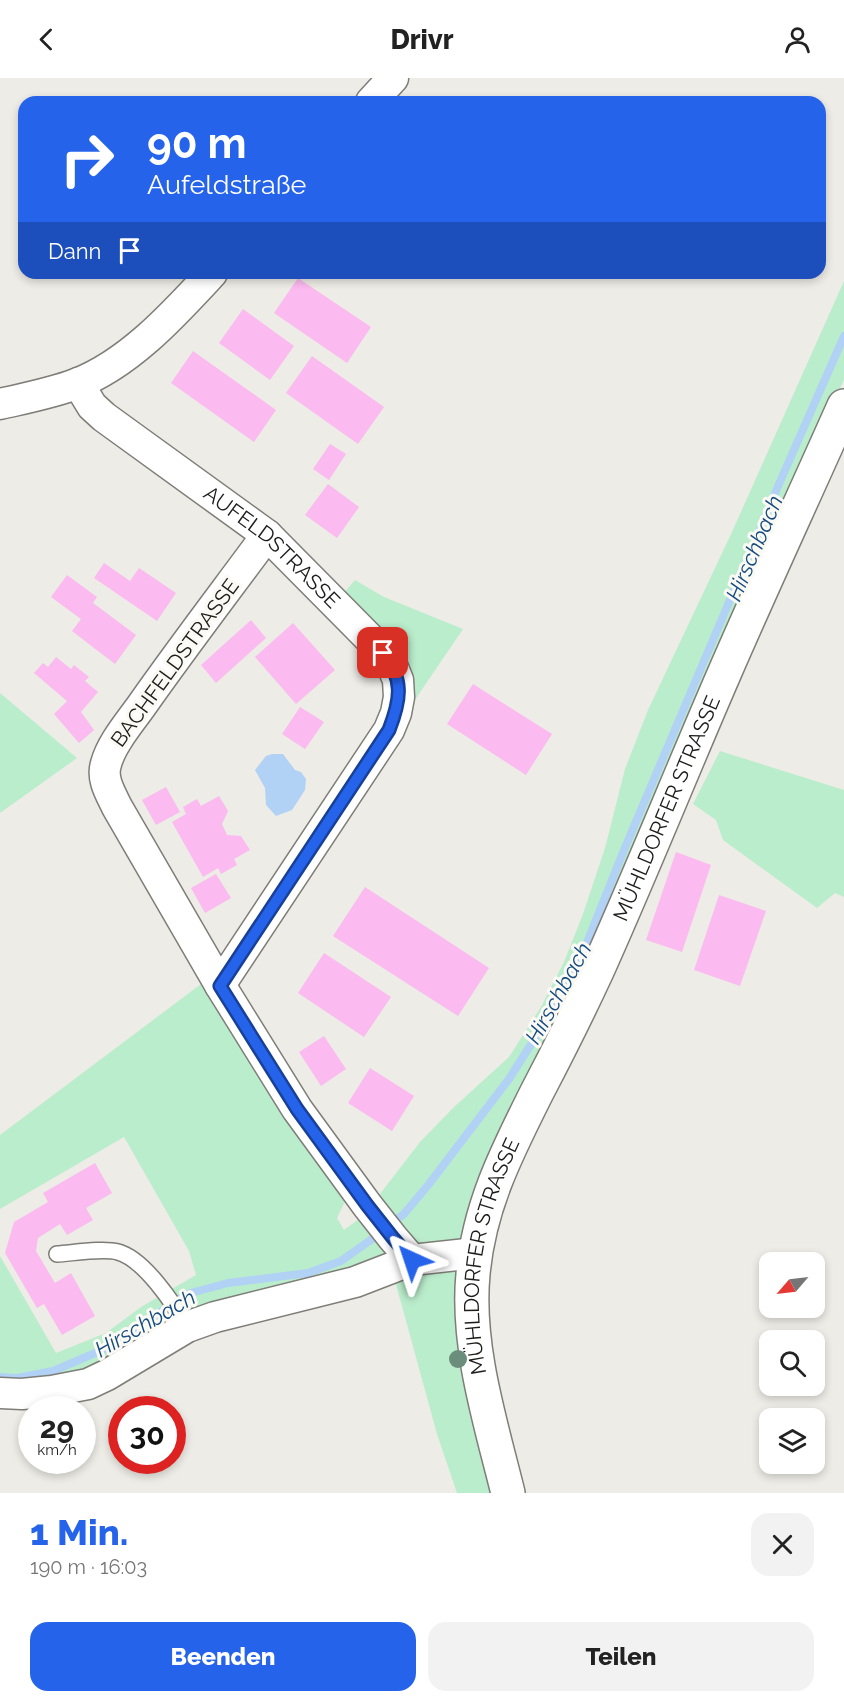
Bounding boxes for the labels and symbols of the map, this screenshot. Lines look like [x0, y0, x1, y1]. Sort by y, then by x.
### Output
street label: AUFELDSTRASSE [199, 480, 345, 613]
water label: Hirschbach [720, 491, 788, 605]
street label: BACHFELDSTRASSE [105, 574, 244, 751]
pin [357, 627, 408, 678]
street label: MÜHLDORFER STRASSE [608, 692, 725, 925]
water label: Hirschbach [519, 938, 597, 1048]
street label: MÜHLDORFER STRASSE [459, 1134, 524, 1377]
position arrow [380, 1228, 444, 1292]
north arrow [759, 1252, 825, 1318]
water label: Hirschbach [90, 1284, 200, 1362]
speed limit sign: 30 [108, 1396, 186, 1474]

